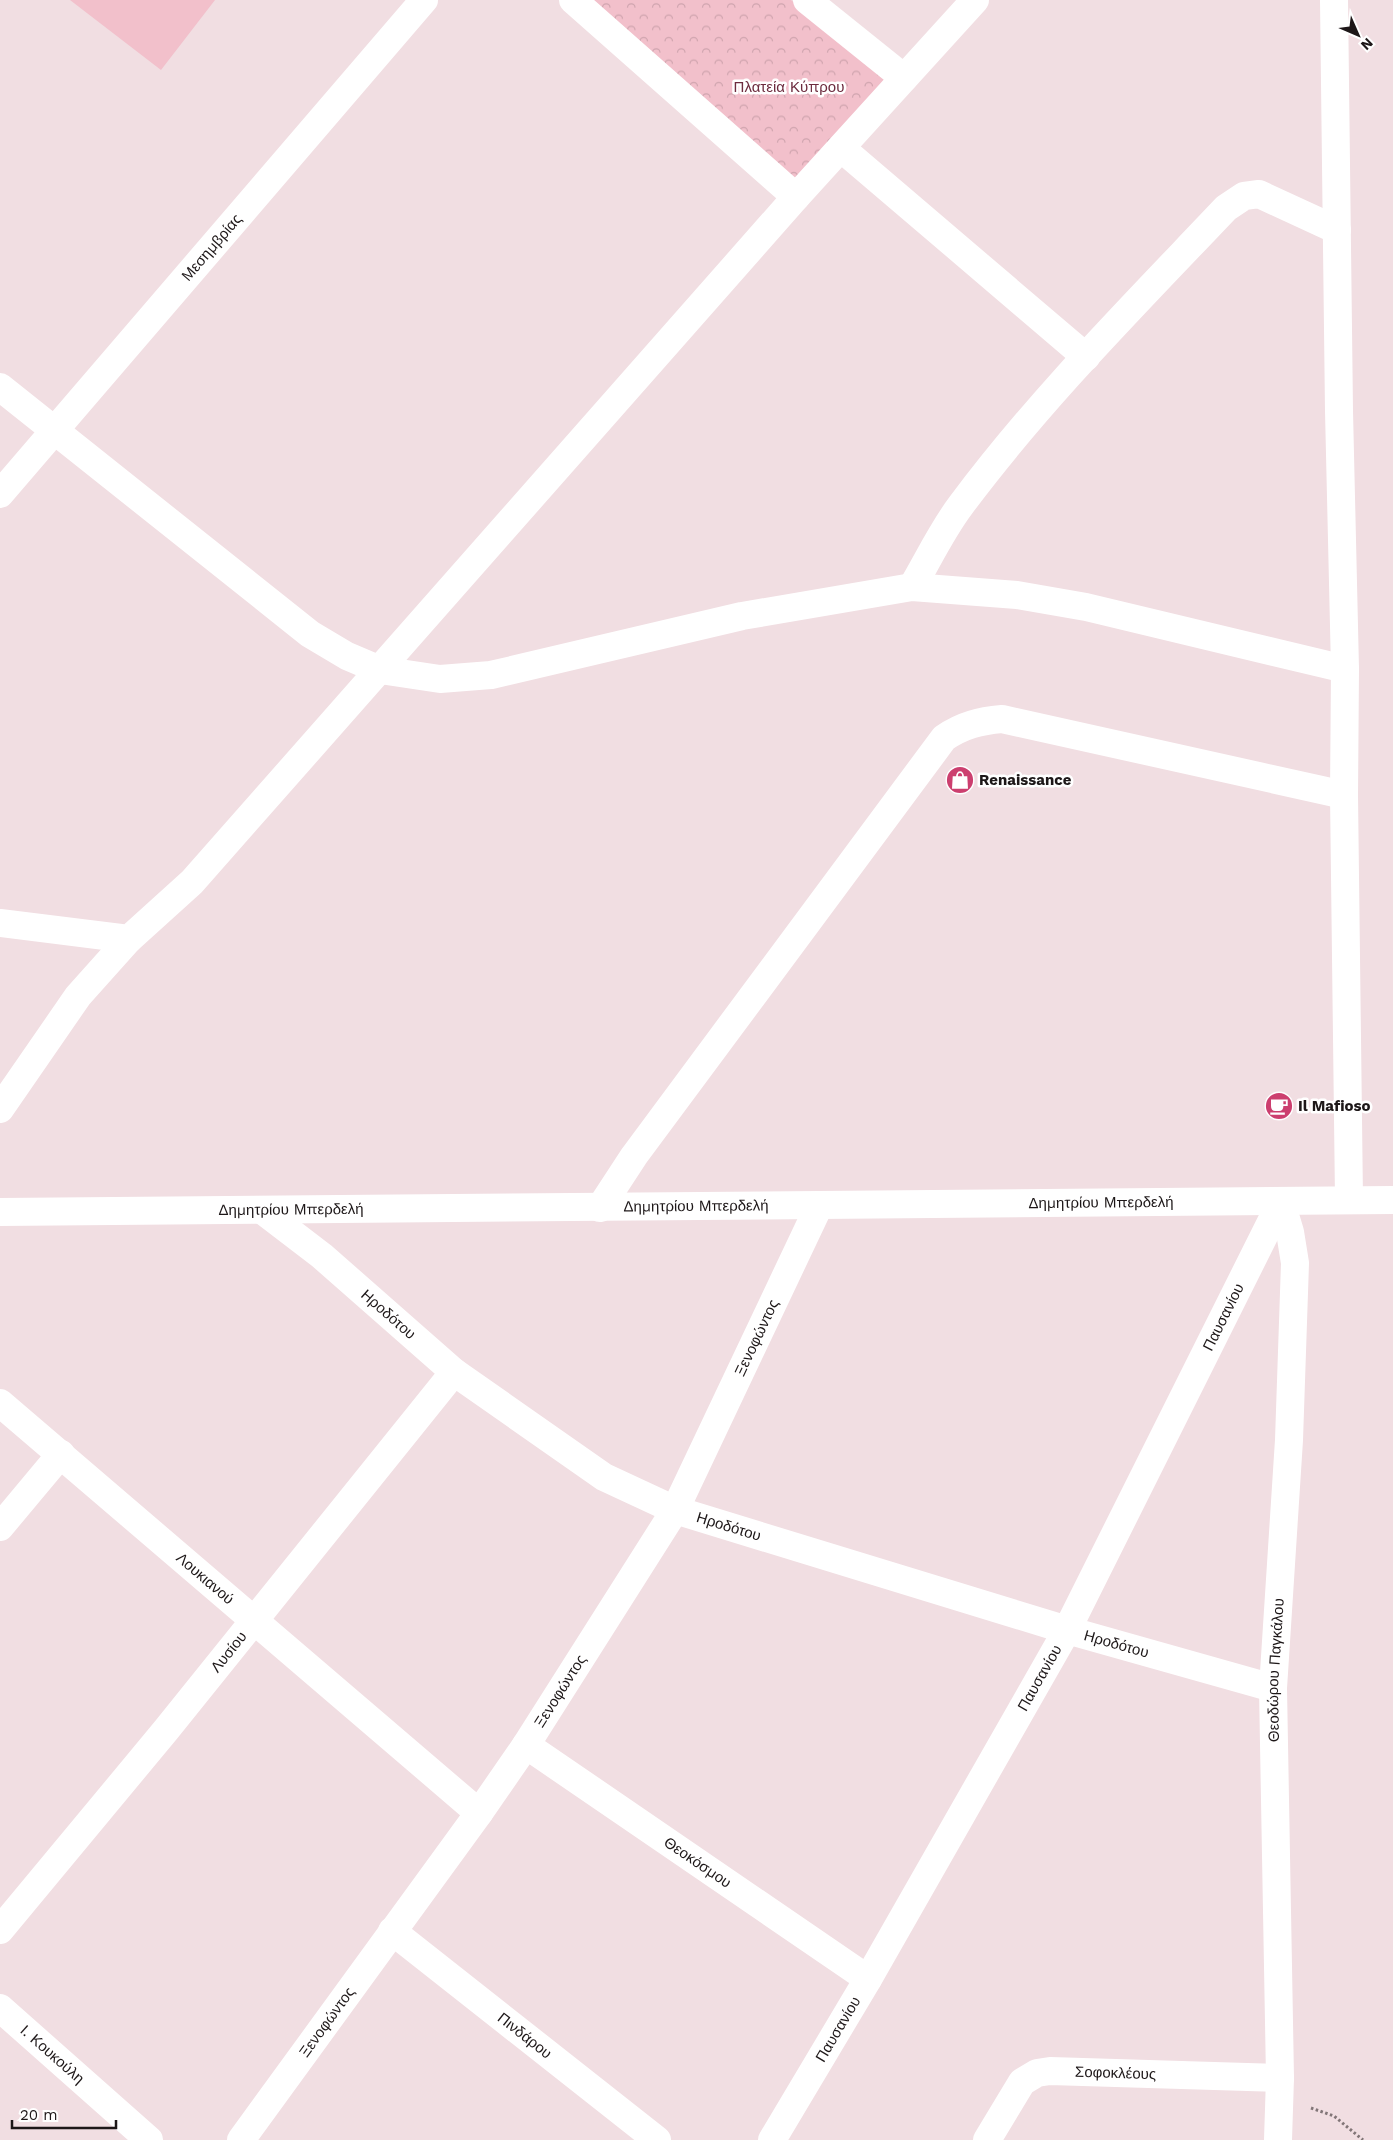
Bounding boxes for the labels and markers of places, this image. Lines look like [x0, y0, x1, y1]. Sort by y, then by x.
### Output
shop icon: Renaissance [945, 765, 975, 795]
place label: Renaissance [979, 771, 1072, 789]
cafe icon: Il Mafioso [1264, 1091, 1294, 1121]
place label: Il Mafioso [1298, 1097, 1371, 1115]

